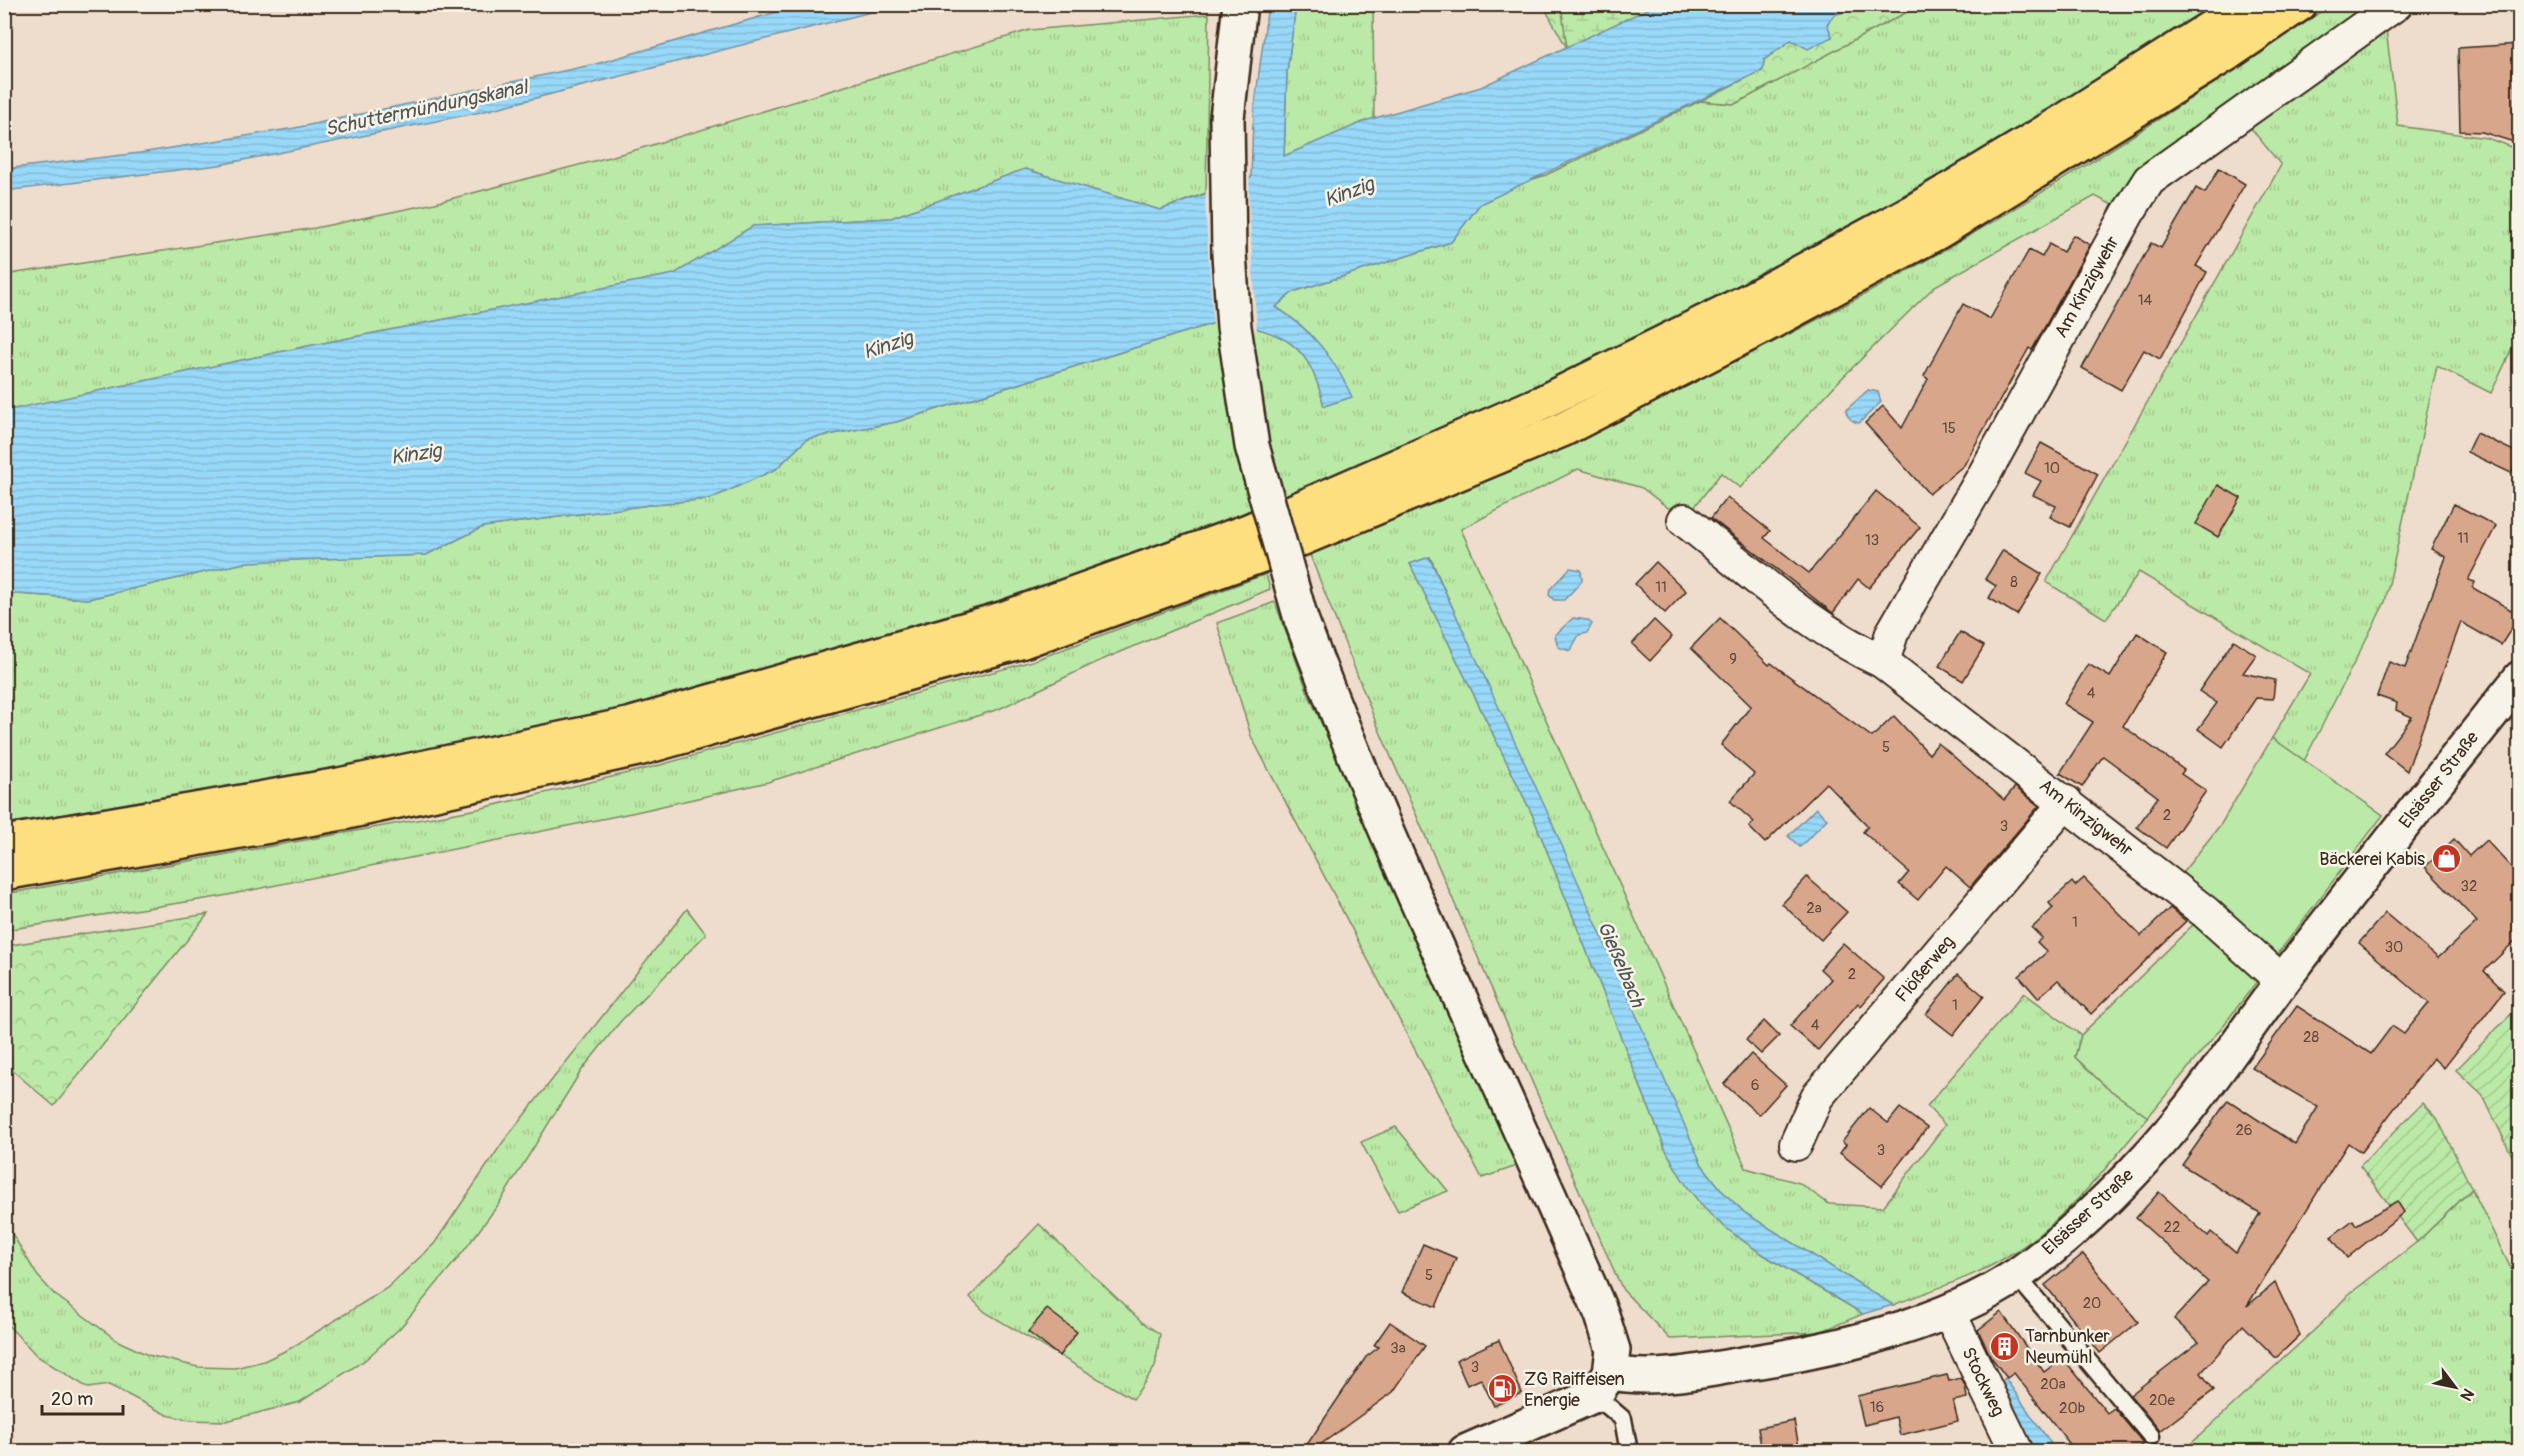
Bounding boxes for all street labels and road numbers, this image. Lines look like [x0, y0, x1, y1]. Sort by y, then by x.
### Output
street label: Am Kinzigwehr [2050, 232, 2125, 342]
street label: Elsässer Straße [2394, 727, 2484, 833]
street label: Am Kinzigwehr [2034, 774, 2138, 862]
street label: Flößerweg [1890, 931, 1960, 1007]
street label: Elsässer Straße [2037, 1164, 2139, 1260]
street label: Stockweg [1956, 1344, 2010, 1420]

